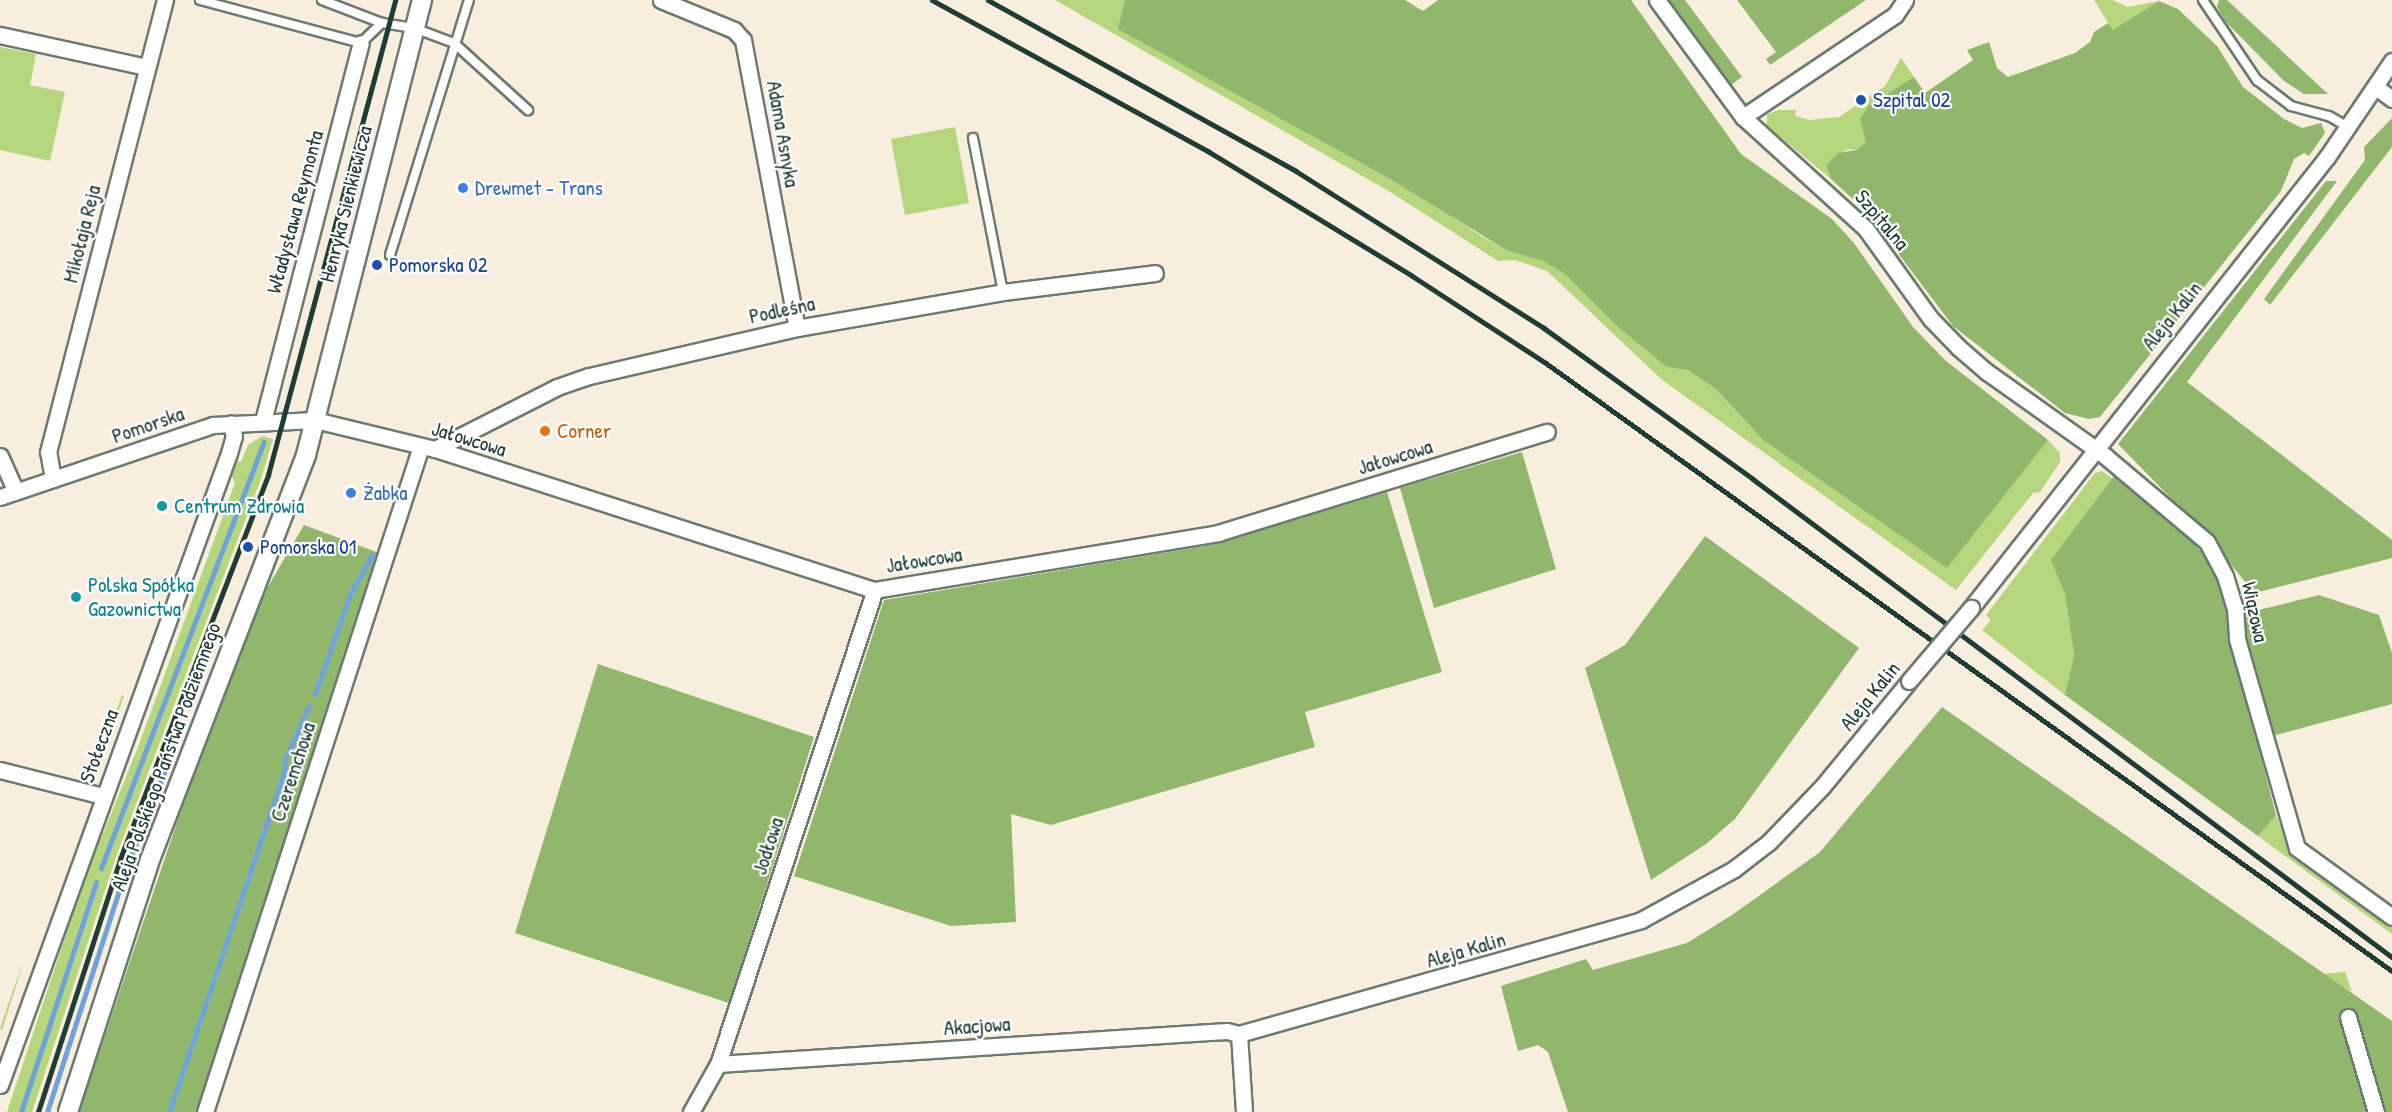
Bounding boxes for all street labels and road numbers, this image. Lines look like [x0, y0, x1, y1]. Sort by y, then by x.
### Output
street label: Adama Asnyka [761, 79, 805, 189]
street label: Henryka Sienkiewicza [314, 123, 378, 285]
street label: Władysława Reymonta [261, 128, 329, 296]
street label: Mikołaja Reja [58, 183, 106, 285]
street label: Szpitalna [1850, 185, 1914, 255]
street label: Aleja Kalin [2137, 277, 2207, 355]
street label: Podleśna [747, 291, 817, 329]
street label: Pomorska [109, 401, 187, 449]
street label: Jałowcowa [429, 416, 509, 462]
street label: Jałowcowa [1355, 434, 1435, 480]
street label: Jałowcowa [884, 542, 964, 578]
street label: Wiązowa [2236, 579, 2274, 645]
street label: Aleja Polskiego Państwa Podziemnego [106, 619, 226, 895]
street label: Aleja Kalin [1835, 657, 1905, 735]
street label: Stołeczna [74, 706, 124, 786]
street label: Czeremchowa [265, 719, 321, 825]
street label: Jodłowa [747, 814, 789, 878]
street label: Aleja Kalin [1424, 927, 1508, 973]
street label: Akacjowa [943, 1011, 1011, 1041]

